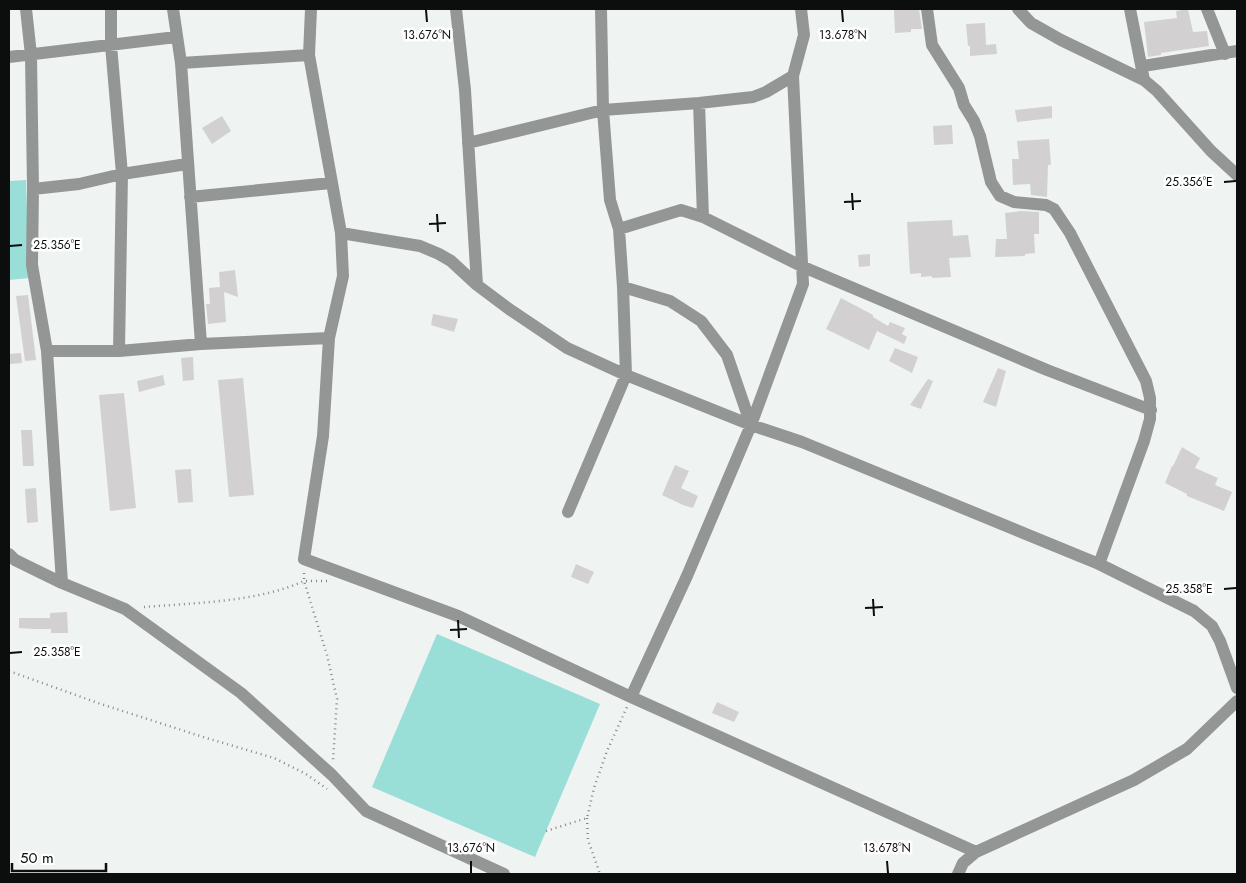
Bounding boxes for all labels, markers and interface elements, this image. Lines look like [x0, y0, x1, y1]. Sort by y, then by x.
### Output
text: 13.676°N [403, 26, 451, 44]
text: 13.678°N [819, 26, 867, 44]
text: 25.356°E [1165, 173, 1213, 191]
text: 25.356°E [33, 236, 81, 254]
text: 25.358°E [1165, 580, 1213, 598]
text: 25.358°E [33, 643, 81, 661]
text: 13.676°N [447, 839, 495, 857]
text: 13.678°N [863, 839, 911, 857]
scale bar [12, 840, 106, 872]
text: 50 m [20, 847, 54, 869]

